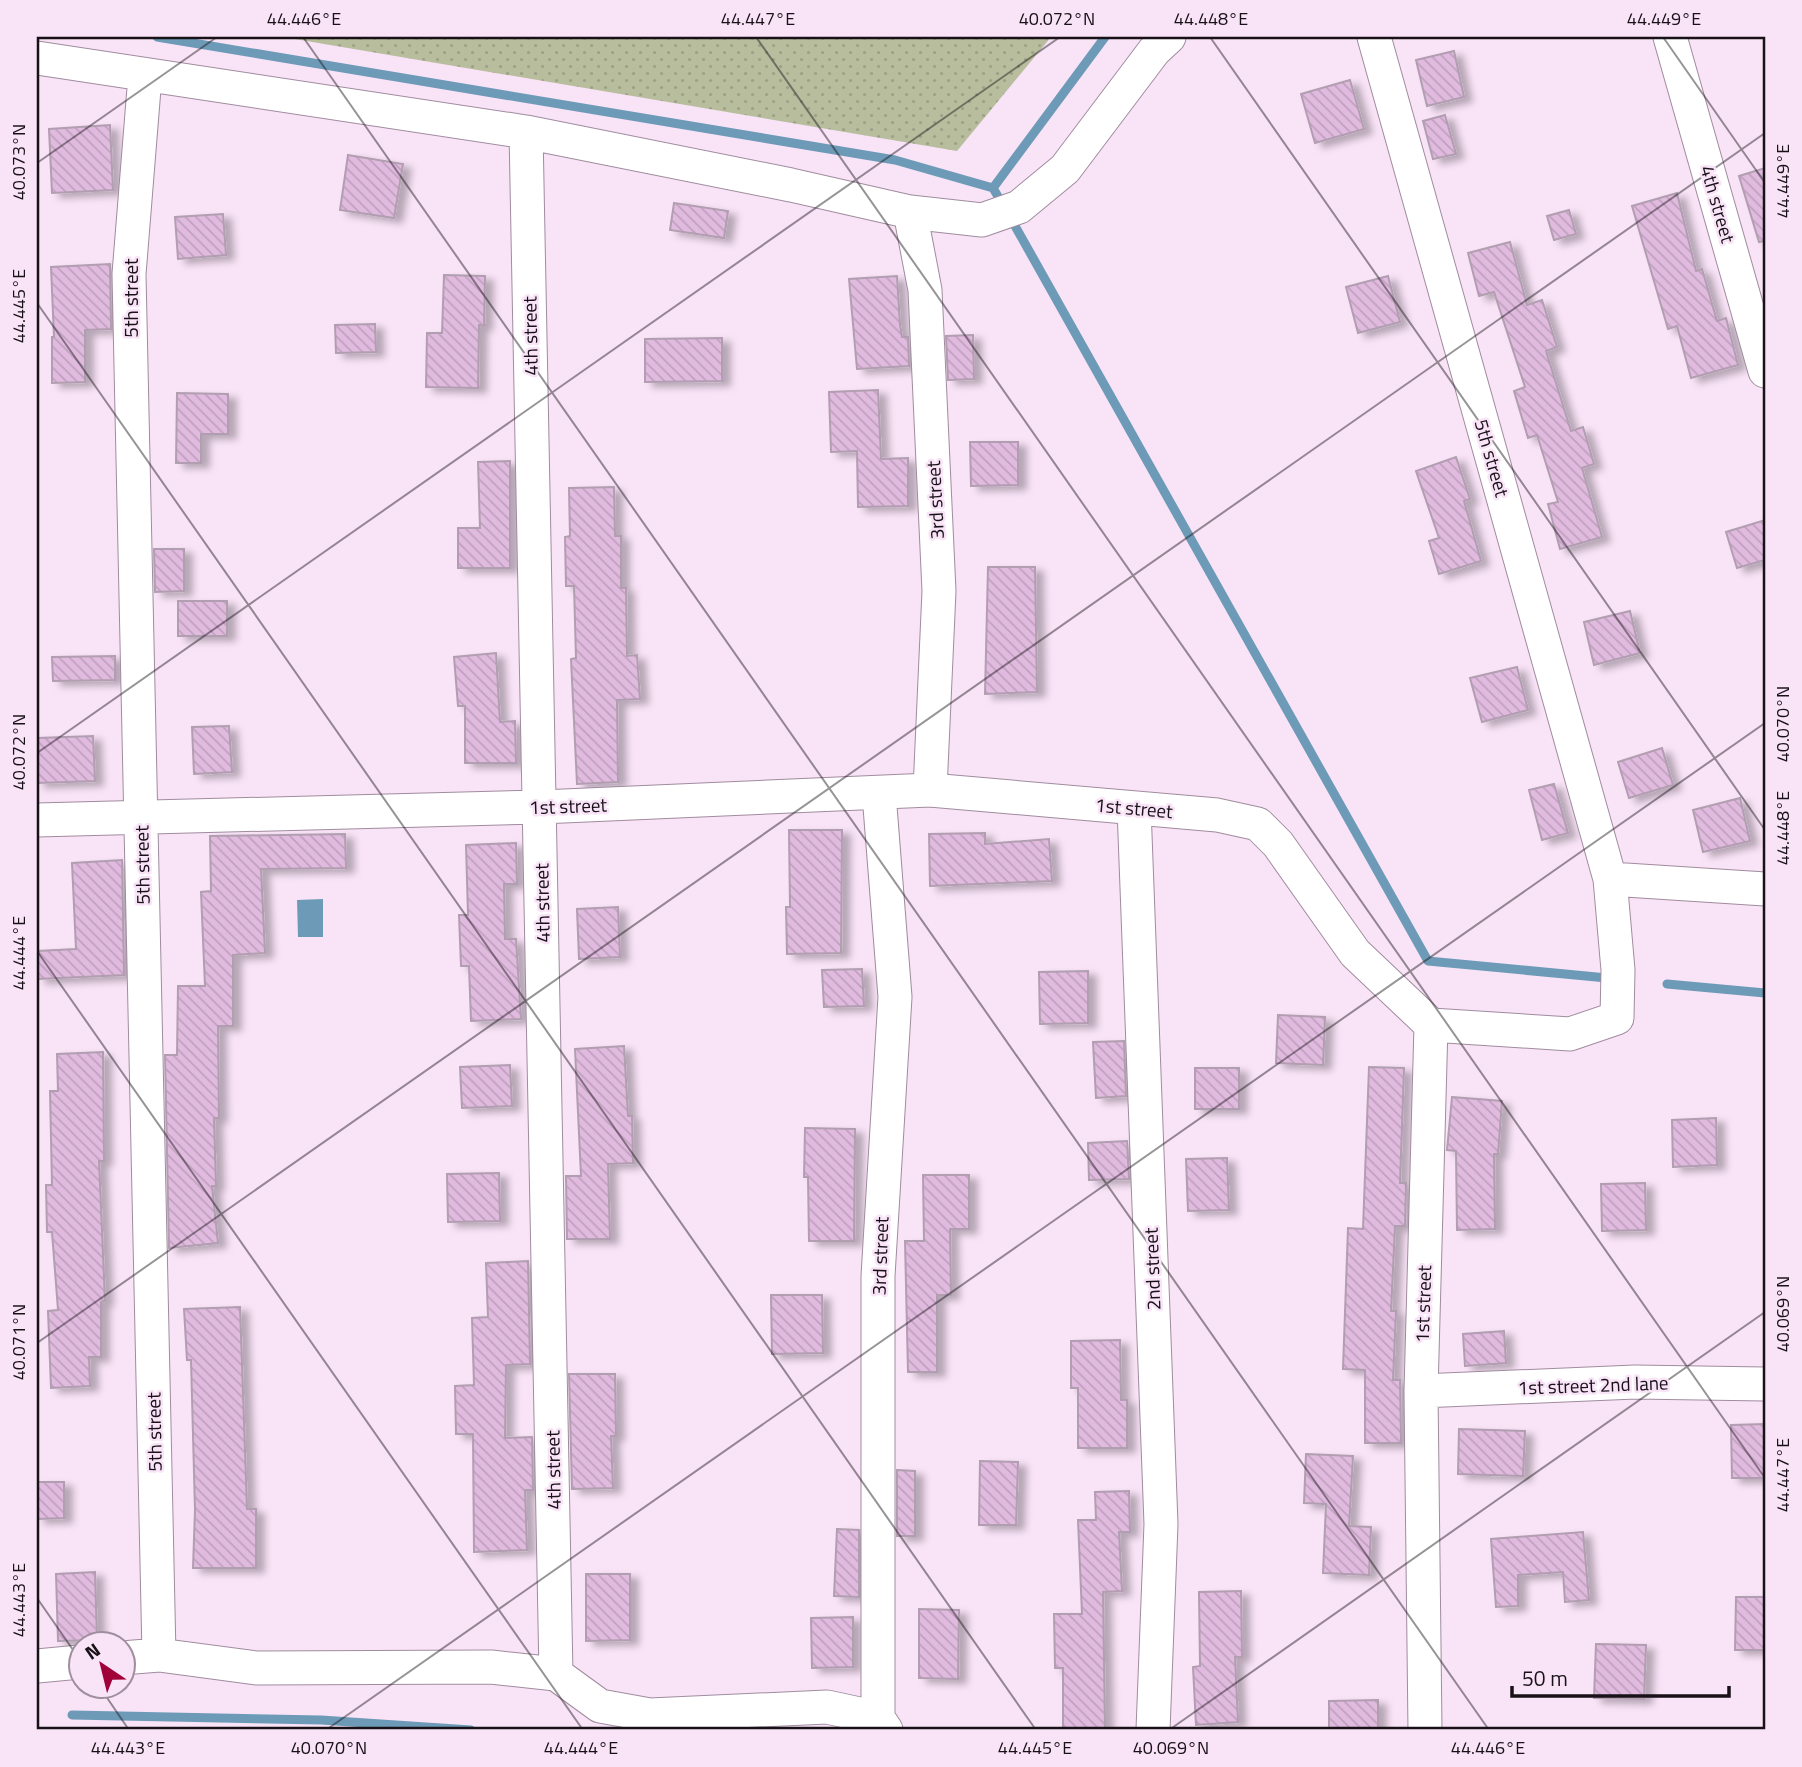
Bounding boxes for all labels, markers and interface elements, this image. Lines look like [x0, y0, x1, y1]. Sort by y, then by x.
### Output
text: 44.446°E [267, 5, 341, 32]
text: 44.447°E [721, 5, 795, 32]
text: 40.072°N [1019, 5, 1095, 32]
text: 44.448°E [1174, 5, 1248, 32]
text: 44.449°E [1627, 5, 1701, 32]
text: 40.073°N [5, 124, 32, 200]
text: 44.449°E [1769, 144, 1796, 218]
street label: 4th street [1694, 162, 1743, 246]
street label: 5th street [116, 258, 145, 338]
text: 44.445°E [5, 269, 32, 343]
street label: 4th street [514, 296, 545, 376]
street label: 5th street [1468, 416, 1517, 500]
street label: 3rd street [918, 460, 951, 540]
text: 40.070°N [1769, 686, 1796, 762]
text: 40.072°N [5, 714, 32, 790]
street label: 1st street [528, 790, 608, 821]
street label: 1st street [1094, 790, 1174, 825]
text: 44.448°E [1769, 791, 1796, 865]
street label: 5th street [126, 825, 157, 905]
street label: 4th street [526, 863, 557, 943]
text: 44.444°E [5, 916, 32, 990]
street label: 3rd street [864, 1216, 895, 1296]
street label: 2nd street [1136, 1227, 1167, 1311]
street label: 1st street [1407, 1264, 1438, 1343]
text: 40.069°N [1769, 1276, 1796, 1352]
text: 40.071°N [5, 1304, 32, 1380]
street label: 1st street 2nd lane [1517, 1367, 1669, 1402]
street label: 5th street [138, 1392, 169, 1472]
street label: 4th street [537, 1430, 568, 1510]
text: 44.447°E [1769, 1438, 1796, 1512]
text: 44.443°E [5, 1563, 32, 1637]
north arrow [66, 1630, 136, 1700]
text: N [78, 1635, 106, 1666]
scale bar [1512, 1655, 1728, 1699]
text: 50 m [1522, 1662, 1568, 1694]
text: 44.443°E [91, 1734, 165, 1761]
text: 40.070°N [291, 1734, 367, 1761]
text: 44.444°E [544, 1734, 618, 1761]
text: 44.445°E [998, 1734, 1072, 1761]
text: 40.069°N [1133, 1734, 1209, 1761]
text: 44.446°E [1451, 1734, 1525, 1761]

